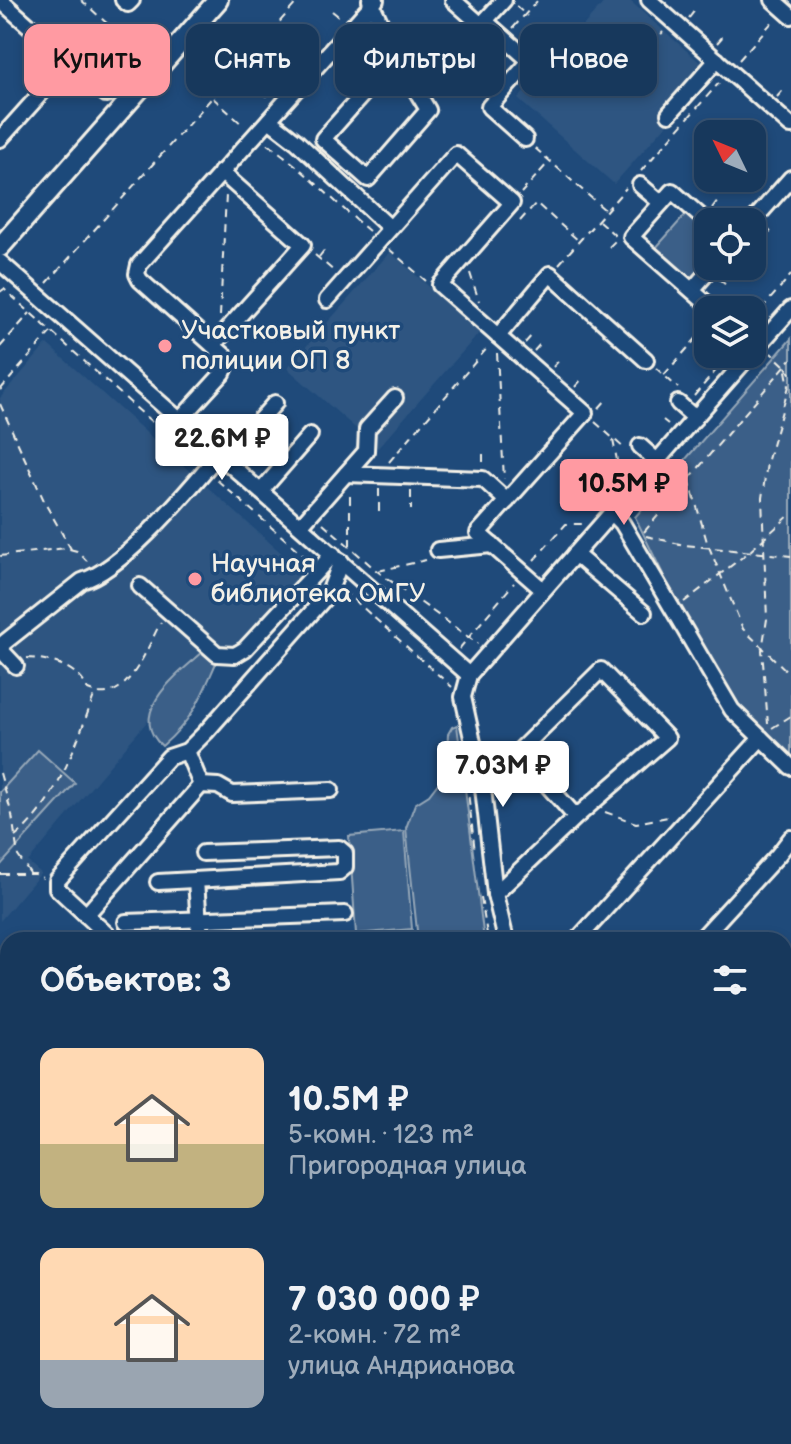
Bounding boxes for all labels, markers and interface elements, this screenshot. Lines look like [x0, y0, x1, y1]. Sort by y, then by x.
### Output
chip: Купить [24, 24, 170, 96]
chip: Снять [186, 24, 319, 96]
chip: Фильтры [335, 24, 504, 96]
chip: Новое [520, 24, 657, 96]
north arrow [694, 120, 766, 192]
map controls [694, 120, 766, 368]
button: locate [694, 208, 766, 280]
button: layers [694, 296, 766, 368]
place label: Участковый пункт полиции ОП 8 [181, 316, 400, 377]
marker: Участковый пункт полиции ОП 8 [156, 337, 174, 355]
pin: 22.6M ₽ [148, 414, 296, 482]
text: 22.6M ₽ [173, 424, 271, 455]
pin: 10.5M ₽ [550, 459, 698, 527]
text: 10.5M ₽ [578, 469, 670, 500]
place label: Научная библиотека ОмГУ [211, 549, 426, 610]
marker: Научная библиотека ОмГУ [186, 570, 204, 588]
pin: 7.03M ₽ [429, 741, 577, 809]
text: 7.03M ₽ [455, 751, 551, 782]
icon: filters [708, 958, 752, 1002]
text: Объектов: 3 [40, 960, 231, 1001]
text: 10.5M ₽ [288, 1079, 409, 1120]
icon: home [104, 1080, 200, 1176]
text: 5-комн. · 123 m² [288, 1120, 474, 1151]
text: Пригородная улица [288, 1151, 527, 1182]
text: 7 030 000 ₽ [288, 1279, 480, 1320]
icon: home [104, 1280, 200, 1376]
text: 2-комн. · 72 m² [288, 1320, 461, 1351]
text: улица Андрианова [288, 1351, 515, 1382]

